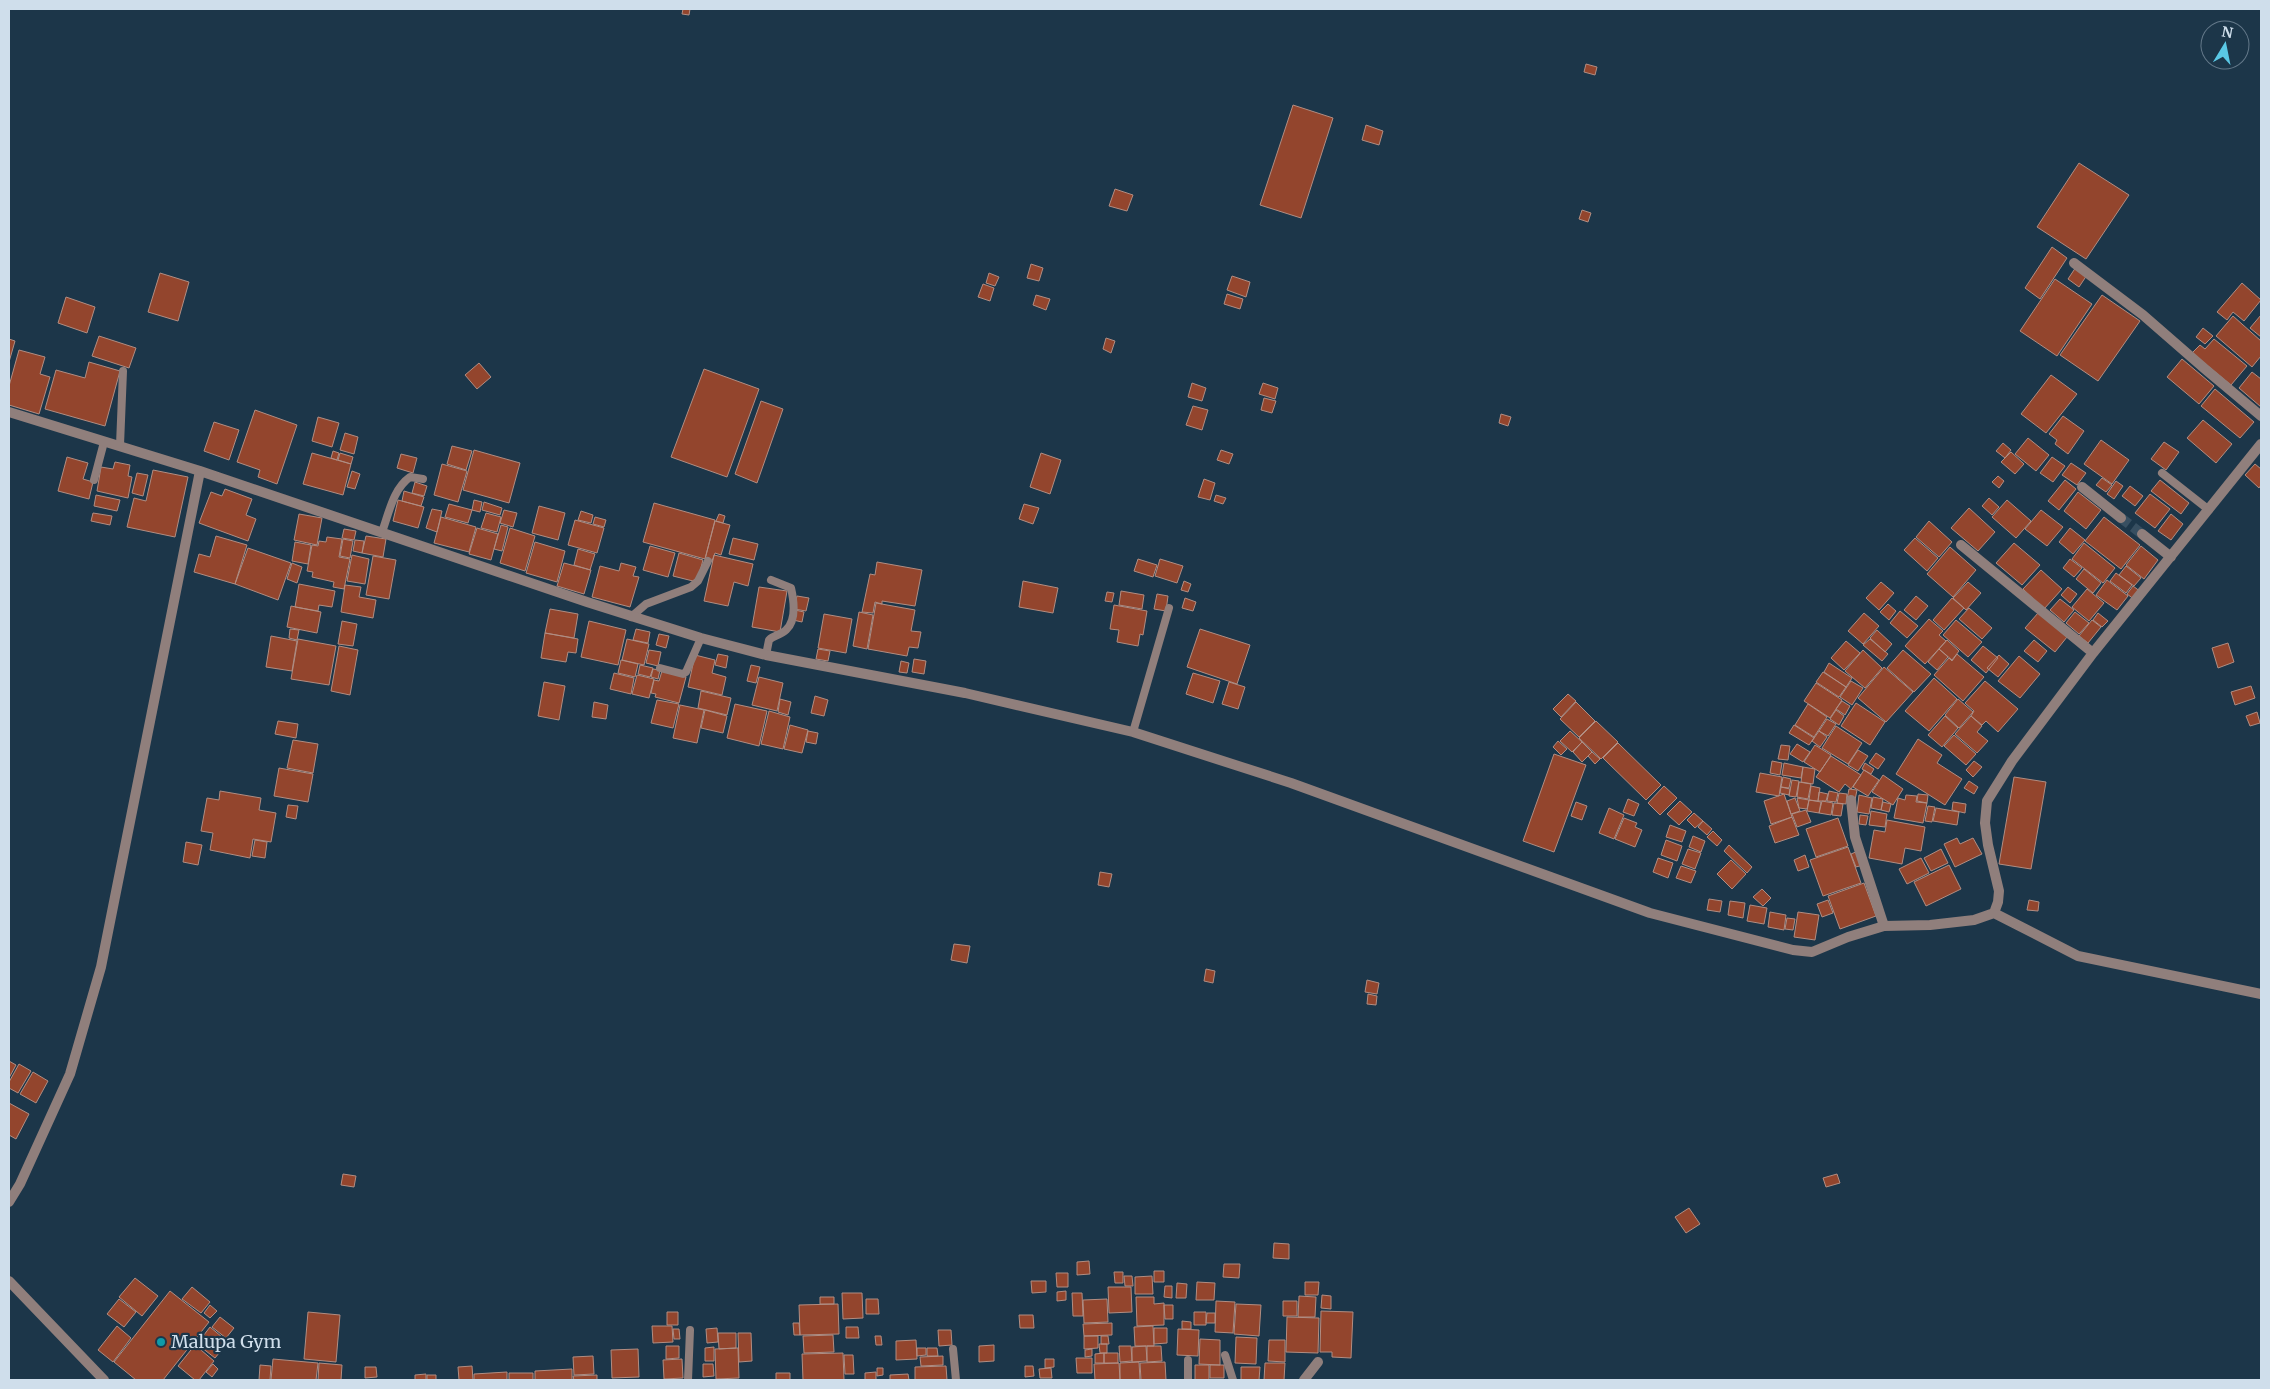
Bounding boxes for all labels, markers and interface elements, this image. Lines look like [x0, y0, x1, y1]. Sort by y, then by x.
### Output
north arrow [2200, 20, 2250, 70]
text: N [2220, 22, 2234, 42]
place label: Malupa Gym [171, 1330, 282, 1353]
marker: Malupa Gym [155, 1336, 167, 1348]

